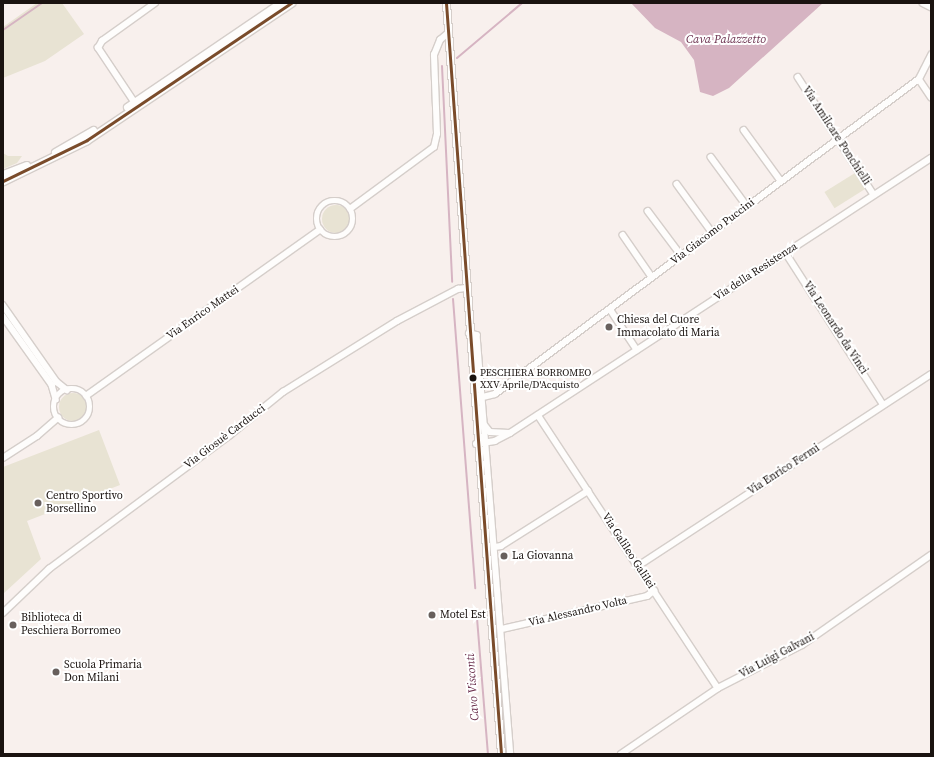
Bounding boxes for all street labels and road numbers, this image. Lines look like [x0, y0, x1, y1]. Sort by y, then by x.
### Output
street label: Via Amilcare Ponchielli [799, 84, 873, 188]
street label: Via Giacomo Puccini [668, 196, 758, 268]
street label: Via della Resistenza [712, 240, 800, 304]
street label: Via Leonardo da Vinci [800, 279, 870, 377]
street label: Via Enrico Mattei [164, 283, 242, 343]
street label: Via Giosuè Carducci [182, 402, 268, 472]
street label: Via Enrico Fermi [746, 442, 822, 498]
street label: Via Galileo Galilei [599, 511, 657, 591]
street label: Via Alessandro Volta [527, 594, 629, 630]
street label: Via Luigi Galvani [737, 631, 817, 681]

